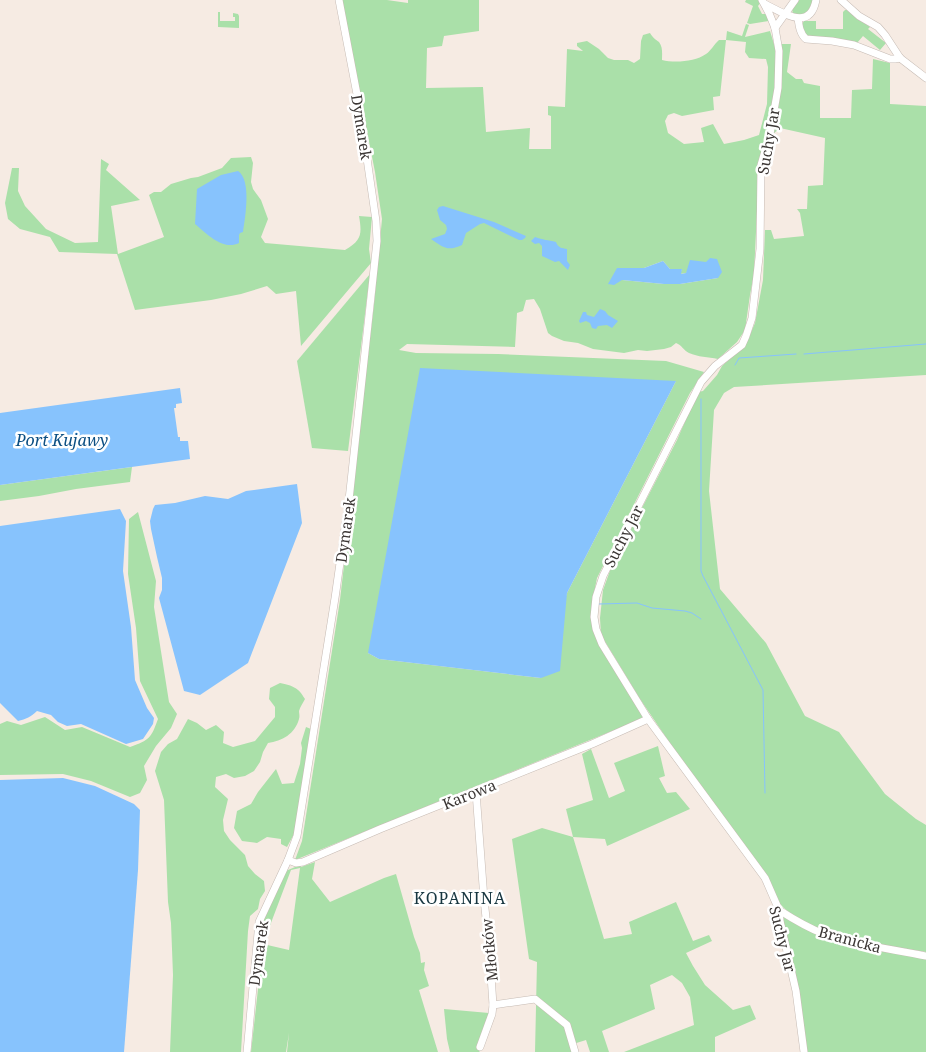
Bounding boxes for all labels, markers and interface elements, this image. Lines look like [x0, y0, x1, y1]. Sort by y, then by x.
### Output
street label: Dymarek [347, 93, 377, 161]
street label: Suchy Jar [752, 106, 784, 176]
water label: Port Kujawy [15, 429, 108, 451]
street label: Dymarek [331, 496, 360, 564]
street label: Suchy Jar [599, 501, 647, 571]
street label: Karowa [439, 774, 499, 814]
district label: KOPANINA [414, 887, 506, 909]
street label: Suchy Jar [765, 904, 801, 974]
street label: Młotków [476, 918, 502, 982]
street label: Dymarek [244, 919, 273, 987]
street label: Branicka [816, 921, 884, 957]

